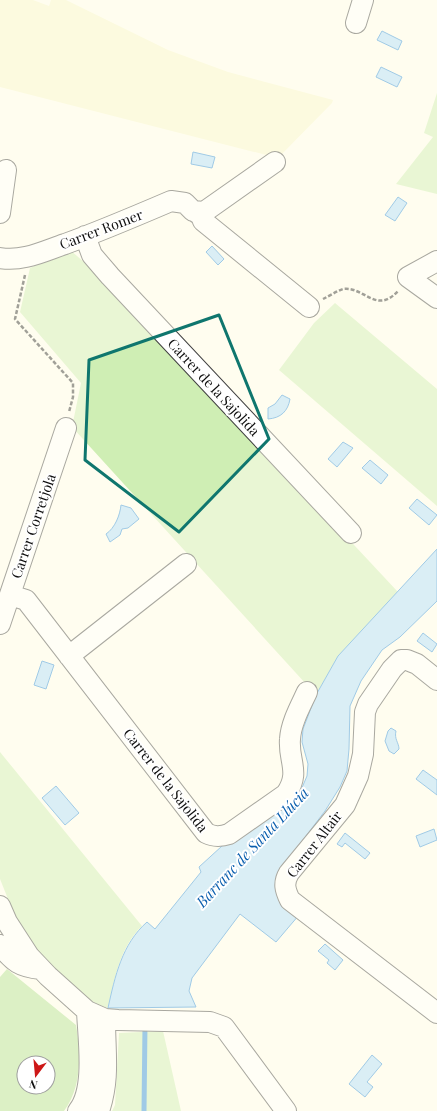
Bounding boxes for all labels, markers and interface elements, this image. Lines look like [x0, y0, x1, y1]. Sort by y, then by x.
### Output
street label: Carrer Romer [57, 204, 146, 254]
street label: Carrer de la Sajolida [164, 334, 264, 440]
street label: Carrer Corretjola [6, 471, 60, 581]
street label: Carrer de la Sajolida [119, 724, 213, 836]
water label: Barranc de Santa Llúcia [191, 783, 313, 912]
street label: Carrer Altair [282, 806, 347, 881]
north arrow [16, 1055, 56, 1095]
text: N [27, 1077, 39, 1093]

